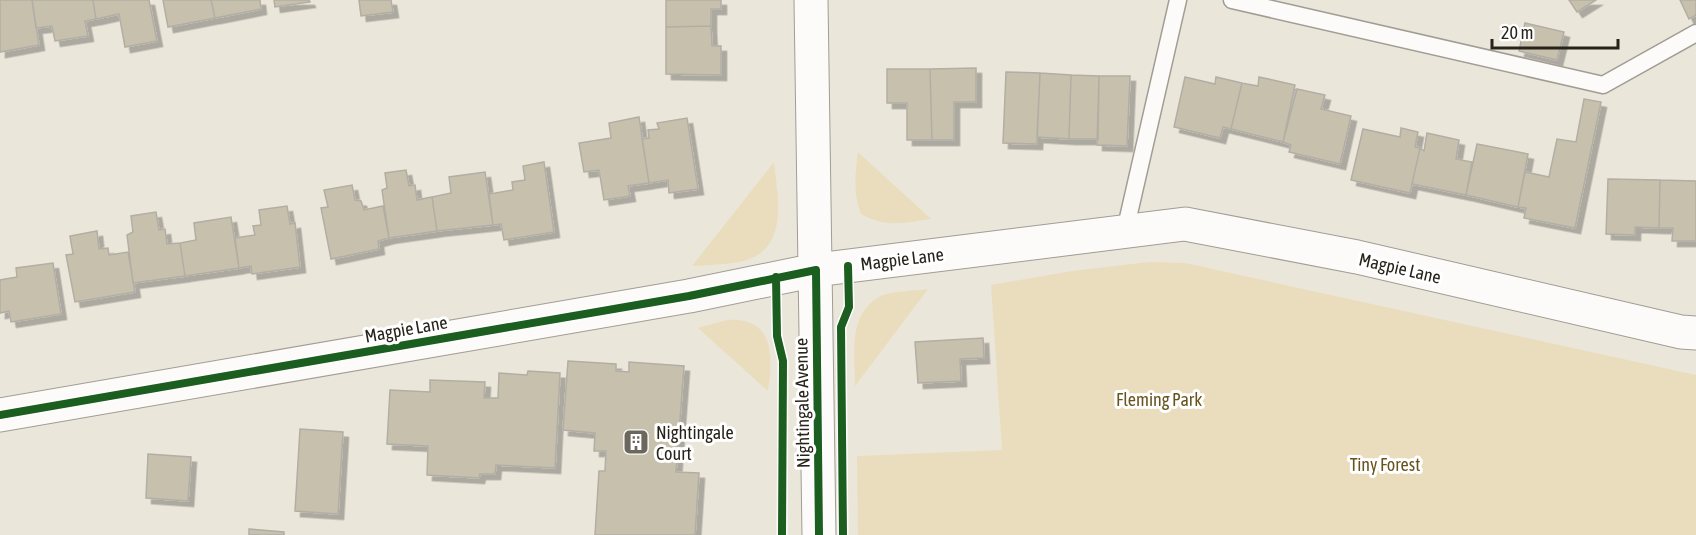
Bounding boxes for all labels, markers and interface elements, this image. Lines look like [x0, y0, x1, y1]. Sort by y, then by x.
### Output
scale bar [1492, 12, 1618, 50]
text: 20 m [1501, 22, 1533, 43]
street label: Magpie Lane [859, 243, 945, 275]
street label: Magpie Lane [1357, 248, 1443, 288]
street label: Magpie Lane [363, 311, 449, 347]
street label: Nightingale Avenue [790, 338, 814, 468]
park label: Fleming Park [1116, 389, 1202, 410]
place label: Nightingale Court [656, 422, 734, 464]
building icon: Nightingale Court [621, 427, 651, 457]
park label: Tiny Forest [1350, 454, 1420, 475]

